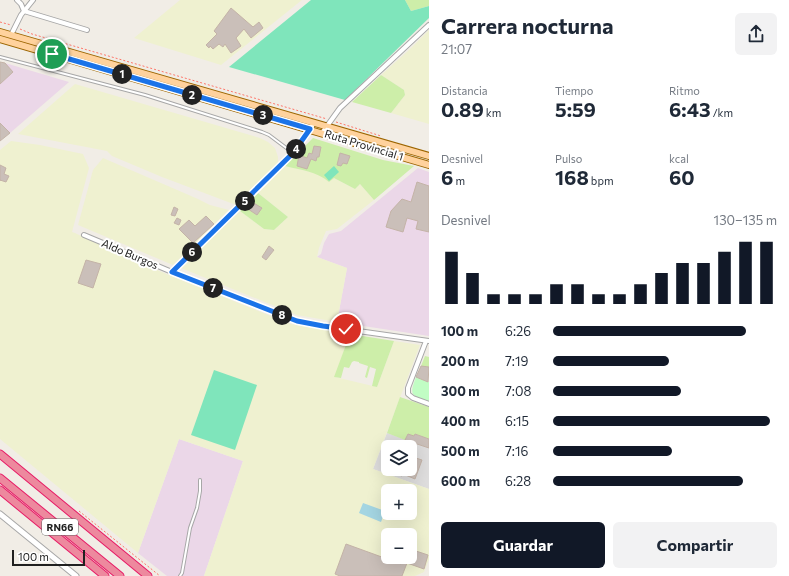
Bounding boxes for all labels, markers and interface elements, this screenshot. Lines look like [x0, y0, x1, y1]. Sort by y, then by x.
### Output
text: Carrera nocturna [441, 12, 613, 39]
button: share [735, 13, 777, 55]
pin [35, 37, 69, 71]
text: 21:07 [441, 41, 472, 57]
icon: arrive [41, 43, 63, 65]
pin: 1 [112, 64, 132, 84]
text: 1 [120, 67, 124, 80]
text: Distancia [441, 84, 488, 97]
text: Tiempo [555, 84, 593, 97]
text: Ritmo [669, 84, 700, 97]
pin: 2 [182, 85, 202, 105]
text: 2 [189, 88, 195, 101]
text: 0.89 [441, 97, 484, 121]
text: 5:59 [555, 97, 596, 121]
text: 6:43 [669, 97, 711, 121]
pin: 3 [253, 105, 273, 125]
text: km [484, 106, 501, 119]
text: /km [711, 106, 733, 119]
text: 3 [260, 108, 266, 121]
street label: Ruta Provincial 1 [323, 126, 405, 163]
pin: 4 [286, 139, 306, 159]
text: 4 [293, 142, 299, 155]
text: Desnivel [441, 152, 483, 165]
text: Pulso [555, 152, 582, 165]
text: kcal [669, 152, 689, 165]
text: 6 [441, 165, 453, 189]
text: 168 [555, 165, 589, 189]
text: 60 [669, 165, 695, 189]
text: m [453, 174, 465, 187]
text: bpm [589, 174, 613, 187]
pin: 5 [235, 191, 255, 211]
text: 5 [242, 194, 248, 207]
text: Desnivel [441, 212, 491, 228]
text: 130–135 m [714, 212, 777, 228]
street label: Aldo Burgos [100, 236, 161, 271]
pin: 6 [182, 242, 202, 262]
text: 6 [189, 245, 195, 258]
pin: 7 [203, 278, 223, 298]
text: 7 [210, 281, 216, 294]
pin: 8 [272, 305, 292, 325]
text: 8 [279, 308, 285, 321]
pin [329, 312, 363, 346]
icon: check [335, 318, 357, 340]
text: 100 m [441, 323, 478, 339]
text: 6:26 [505, 323, 531, 339]
text: 200 m [441, 353, 479, 369]
text: 7:19 [505, 353, 528, 369]
text: 300 m [441, 383, 480, 399]
text: 7:08 [505, 383, 531, 399]
text: 400 m [441, 413, 480, 429]
text: 6:15 [505, 413, 529, 429]
map controls [381, 440, 417, 564]
button: layers [381, 440, 417, 476]
text: 500 m [441, 443, 480, 459]
text: 7:16 [505, 443, 528, 459]
text: 600 m [441, 473, 480, 489]
text: 6:28 [505, 473, 531, 489]
button: + [381, 484, 417, 520]
road number: RN66 [42, 519, 78, 535]
button: Guardar [441, 522, 605, 568]
button: Compartir [613, 522, 777, 568]
button: − [381, 528, 417, 564]
scale bar [12, 548, 85, 567]
text: 100 m [18, 550, 49, 563]

